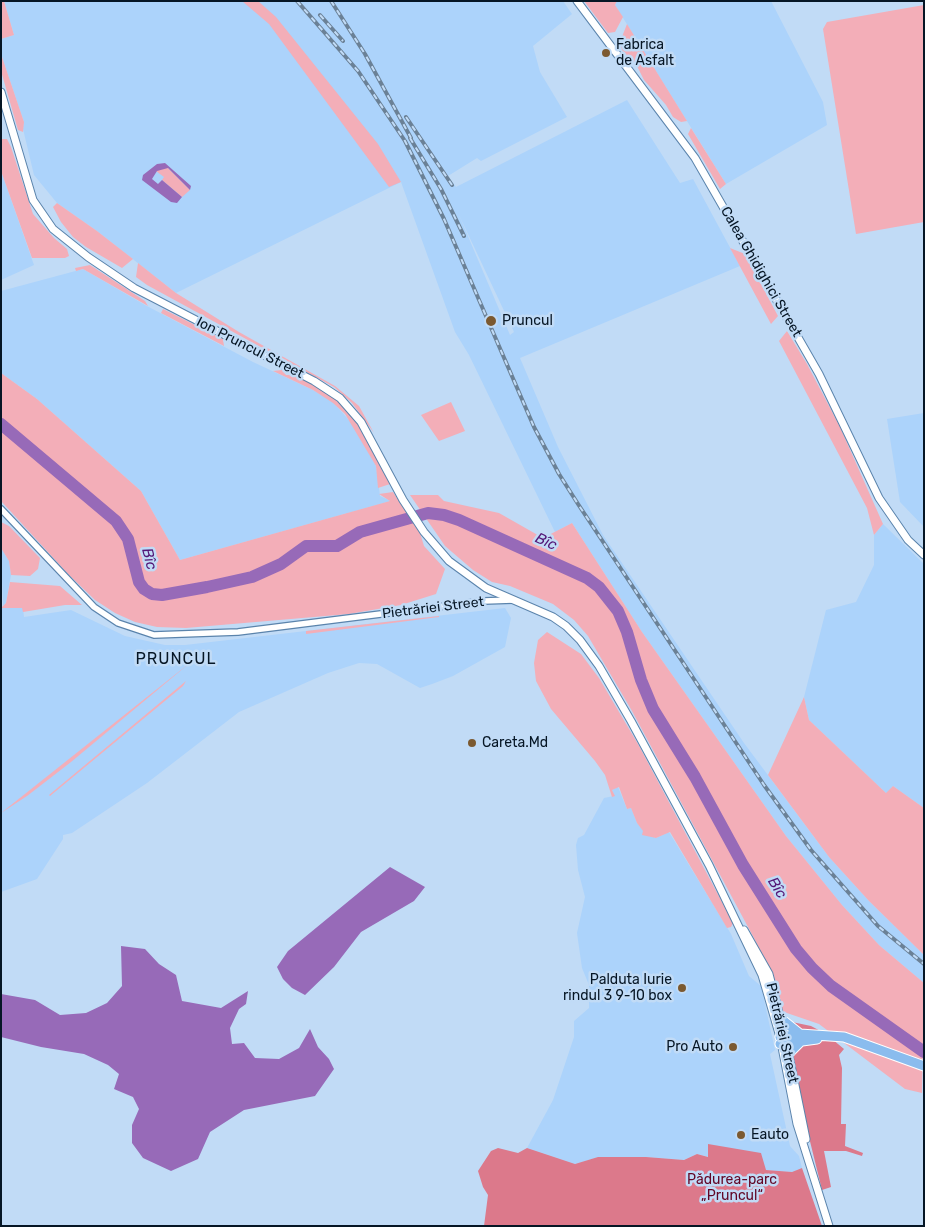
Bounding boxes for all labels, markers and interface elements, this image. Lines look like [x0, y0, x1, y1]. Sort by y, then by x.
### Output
place label: Fabrica de Asfalt [616, 37, 674, 70]
marker: Fabrica de Asfalt [600, 47, 612, 59]
street label: Calea Ghidighici Street [717, 204, 805, 340]
place label: Pruncul [502, 313, 553, 329]
street label: Ion Pruncul Street [193, 314, 307, 382]
marker: Pruncul [484, 314, 498, 328]
water label: Bîc [532, 529, 560, 555]
water label: Bîc [137, 546, 161, 572]
street label: Pietrăriei Street [381, 593, 485, 623]
district label: PRUNCUL [135, 649, 217, 669]
place label: Careta.Md [482, 735, 548, 751]
marker: Careta.Md [466, 737, 478, 749]
water label: Bîc [764, 874, 790, 902]
place label: Palduta Iurie rindul 3 9-10 box [563, 972, 672, 1004]
street label: Pietrăriei Street [762, 981, 802, 1085]
marker: Palduta Iurie rindul 3 9-10 box [676, 982, 688, 994]
place label: Pro Auto [666, 1039, 723, 1055]
marker: Pro Auto [727, 1041, 739, 1053]
place label: Eauto [751, 1127, 789, 1143]
marker: Eauto [735, 1129, 747, 1141]
park label: Pădurea-parc „Pruncul“ [687, 1172, 777, 1204]

